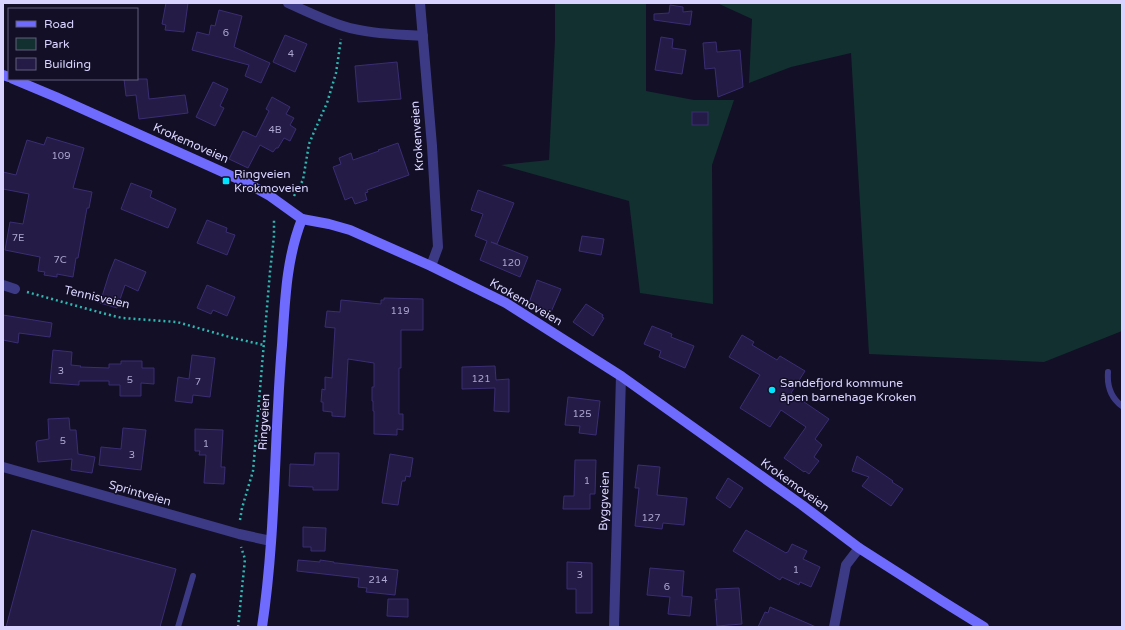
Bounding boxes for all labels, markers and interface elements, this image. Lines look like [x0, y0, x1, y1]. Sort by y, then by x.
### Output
legend [8, 8, 138, 80]
text: Road [44, 17, 74, 31]
house number: 6 [223, 27, 229, 39]
text: Park [44, 37, 70, 51]
house number: 4 [288, 48, 294, 60]
text: Building [44, 57, 91, 71]
street label: Krokenveien [408, 100, 426, 172]
street label: Krokemoveien [151, 120, 231, 166]
house number: 4B [268, 124, 282, 136]
house number: 109 [52, 150, 70, 162]
place label: Ringveien Krokmoveien [234, 167, 309, 195]
marker: Ringveien Krokmoveien [221, 176, 231, 186]
house number: 7E [12, 232, 24, 244]
house number: 7C [53, 254, 67, 266]
house number: 120 [502, 257, 520, 269]
street label: Krokemoveien [487, 276, 565, 328]
street label: Tennisveien [63, 283, 131, 311]
house number: 119 [391, 305, 409, 317]
house number: 3 [58, 365, 64, 377]
house number: 121 [472, 373, 490, 385]
house number: 5 [127, 374, 133, 386]
house number: 7 [195, 376, 201, 388]
place label: Sandefjord kommune åpen barnehage Kroken [780, 376, 916, 404]
marker: Sandefjord kommune åpen barnehage Kroken [767, 385, 777, 395]
street label: Ringveien [256, 393, 272, 451]
house number: 125 [573, 408, 591, 420]
house number: 5 [60, 435, 66, 447]
house number: 1 [203, 438, 209, 450]
house number: 3 [129, 449, 135, 461]
street label: Krokemoveien [758, 455, 832, 515]
street label: Byggveien [596, 471, 612, 531]
house number: 1 [584, 475, 590, 487]
street label: Sprintveien [107, 477, 173, 509]
house number: 127 [642, 512, 660, 524]
house number: 1 [793, 564, 799, 576]
house number: 3 [577, 569, 583, 581]
house number: 214 [369, 574, 387, 586]
house number: 6 [664, 581, 670, 593]

